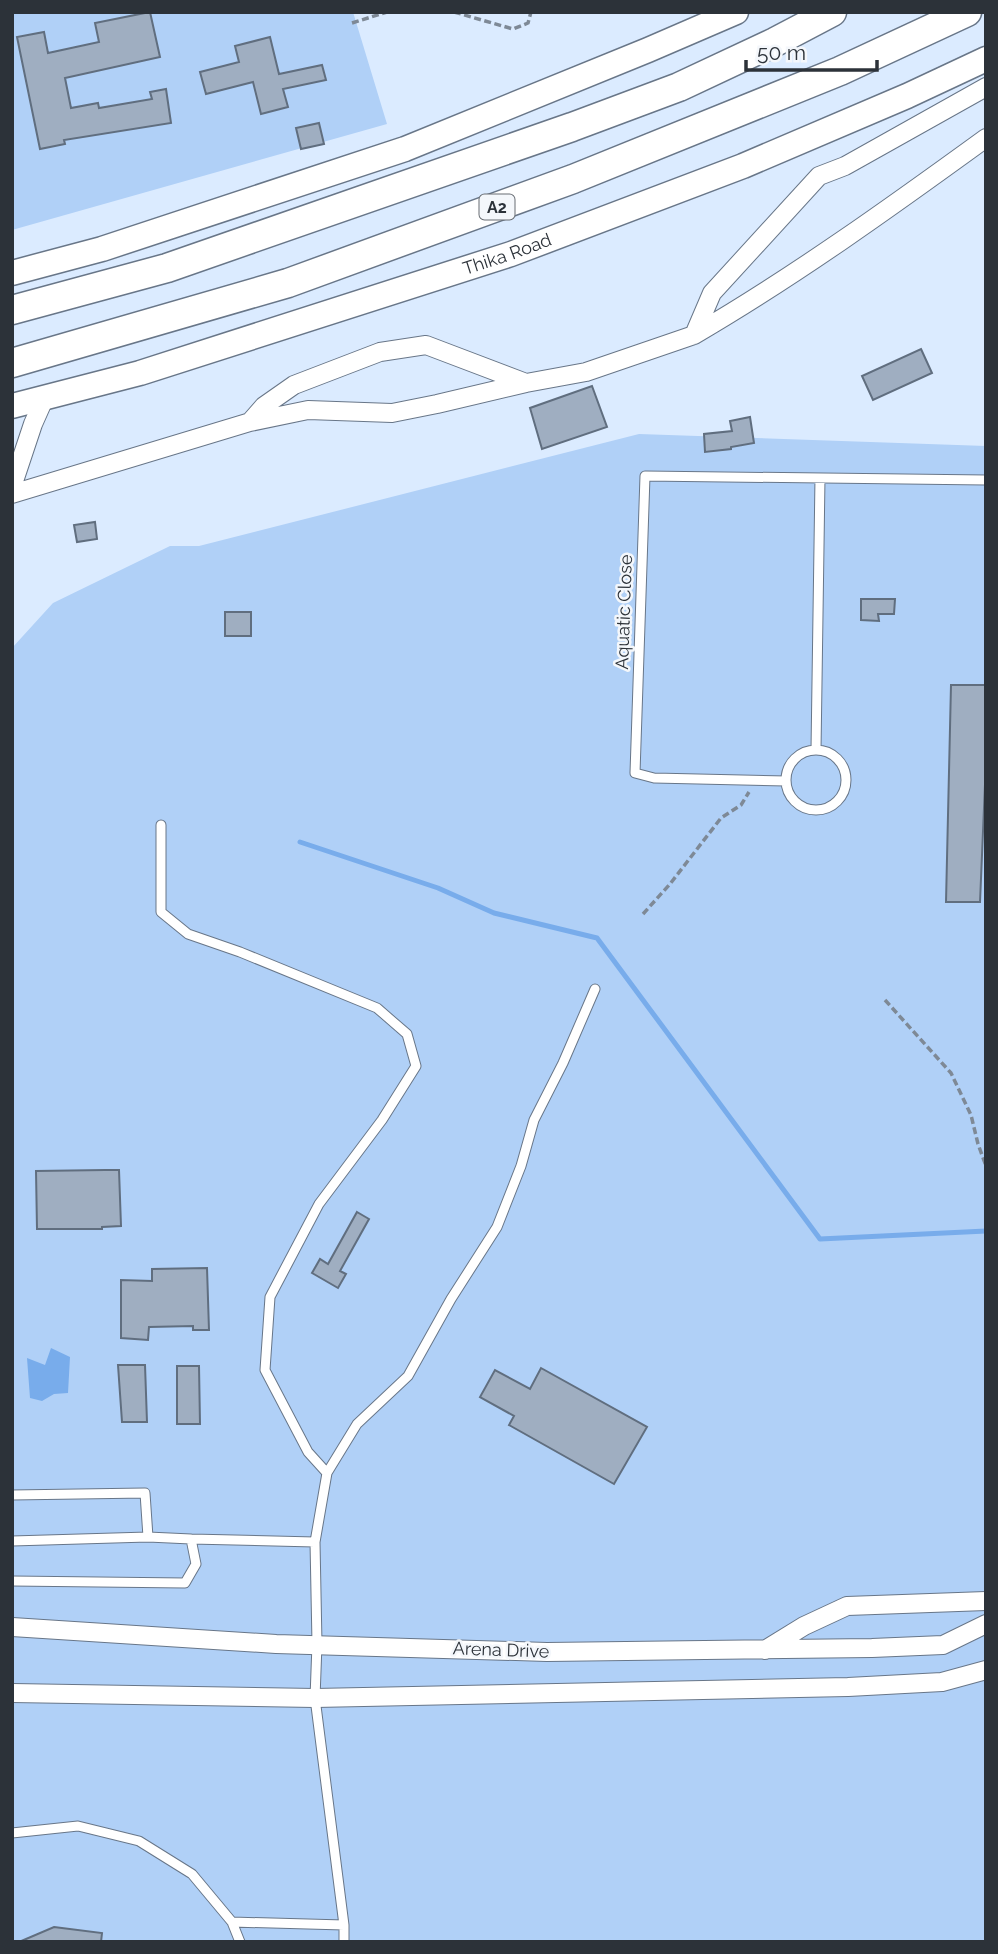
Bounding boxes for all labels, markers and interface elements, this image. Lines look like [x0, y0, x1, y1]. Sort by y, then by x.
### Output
scale bar [746, 28, 877, 72]
text: 50 m [757, 40, 806, 65]
road number: A2 [480, 195, 514, 220]
street label: Thika Road [460, 229, 554, 279]
street label: Aquatic Close [611, 554, 636, 670]
street label: Arena Drive [452, 1637, 550, 1662]

